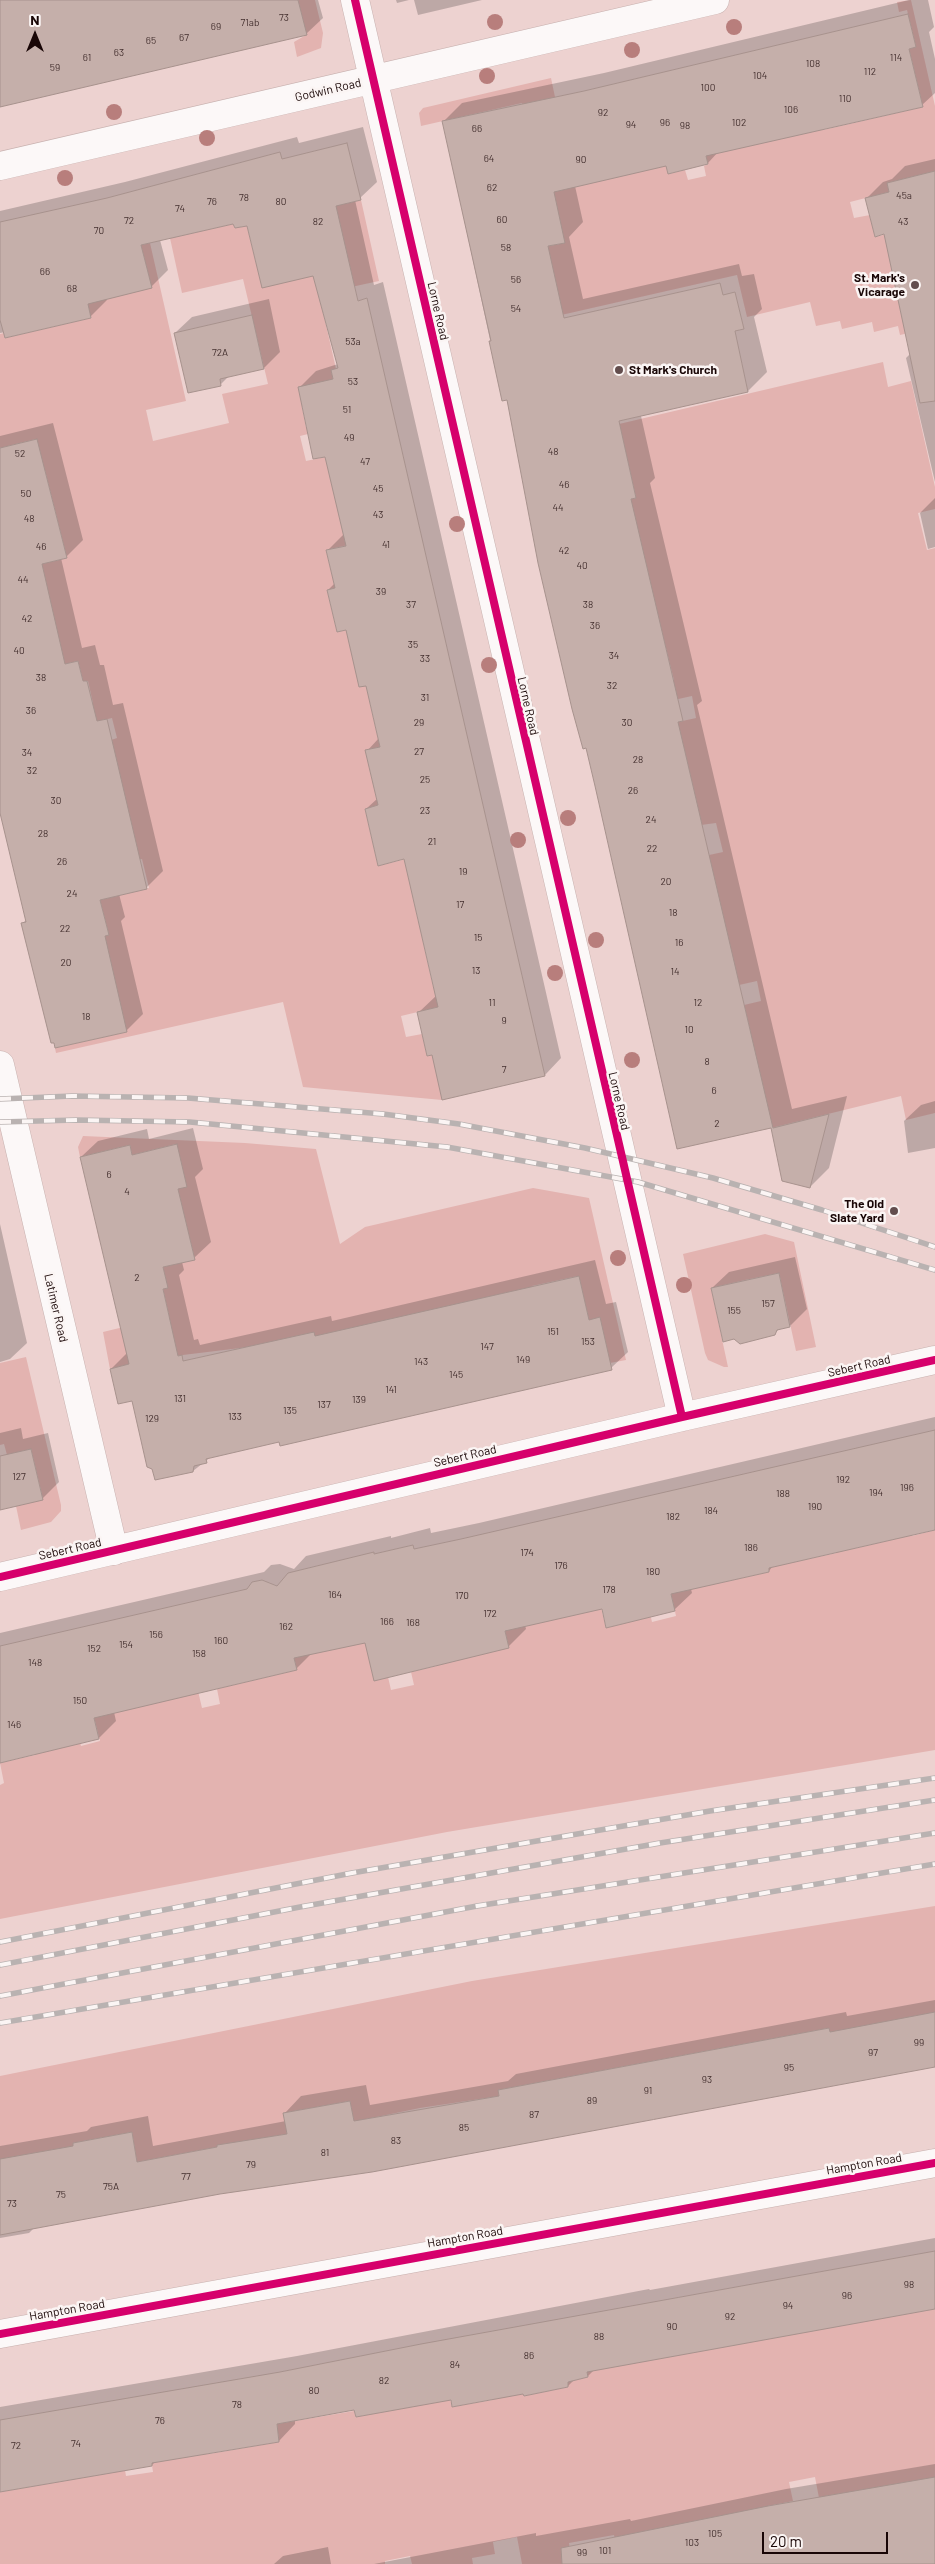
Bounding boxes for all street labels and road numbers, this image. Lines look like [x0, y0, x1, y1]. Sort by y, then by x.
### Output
street label: Godwin Road [293, 75, 363, 105]
street label: Lorne Road [424, 280, 452, 342]
street label: Lorne Road [514, 675, 542, 737]
street label: Lorne Road [605, 1070, 633, 1132]
street label: Latimer Road [41, 1272, 71, 1344]
street label: Sebert Road [826, 1352, 892, 1380]
street label: Sebert Road [432, 1442, 498, 1470]
street label: Sebert Road [37, 1535, 103, 1563]
street label: Hampton Road [825, 2150, 903, 2178]
street label: Hampton Road [426, 2223, 504, 2251]
street label: Hampton Road [28, 2296, 106, 2324]

